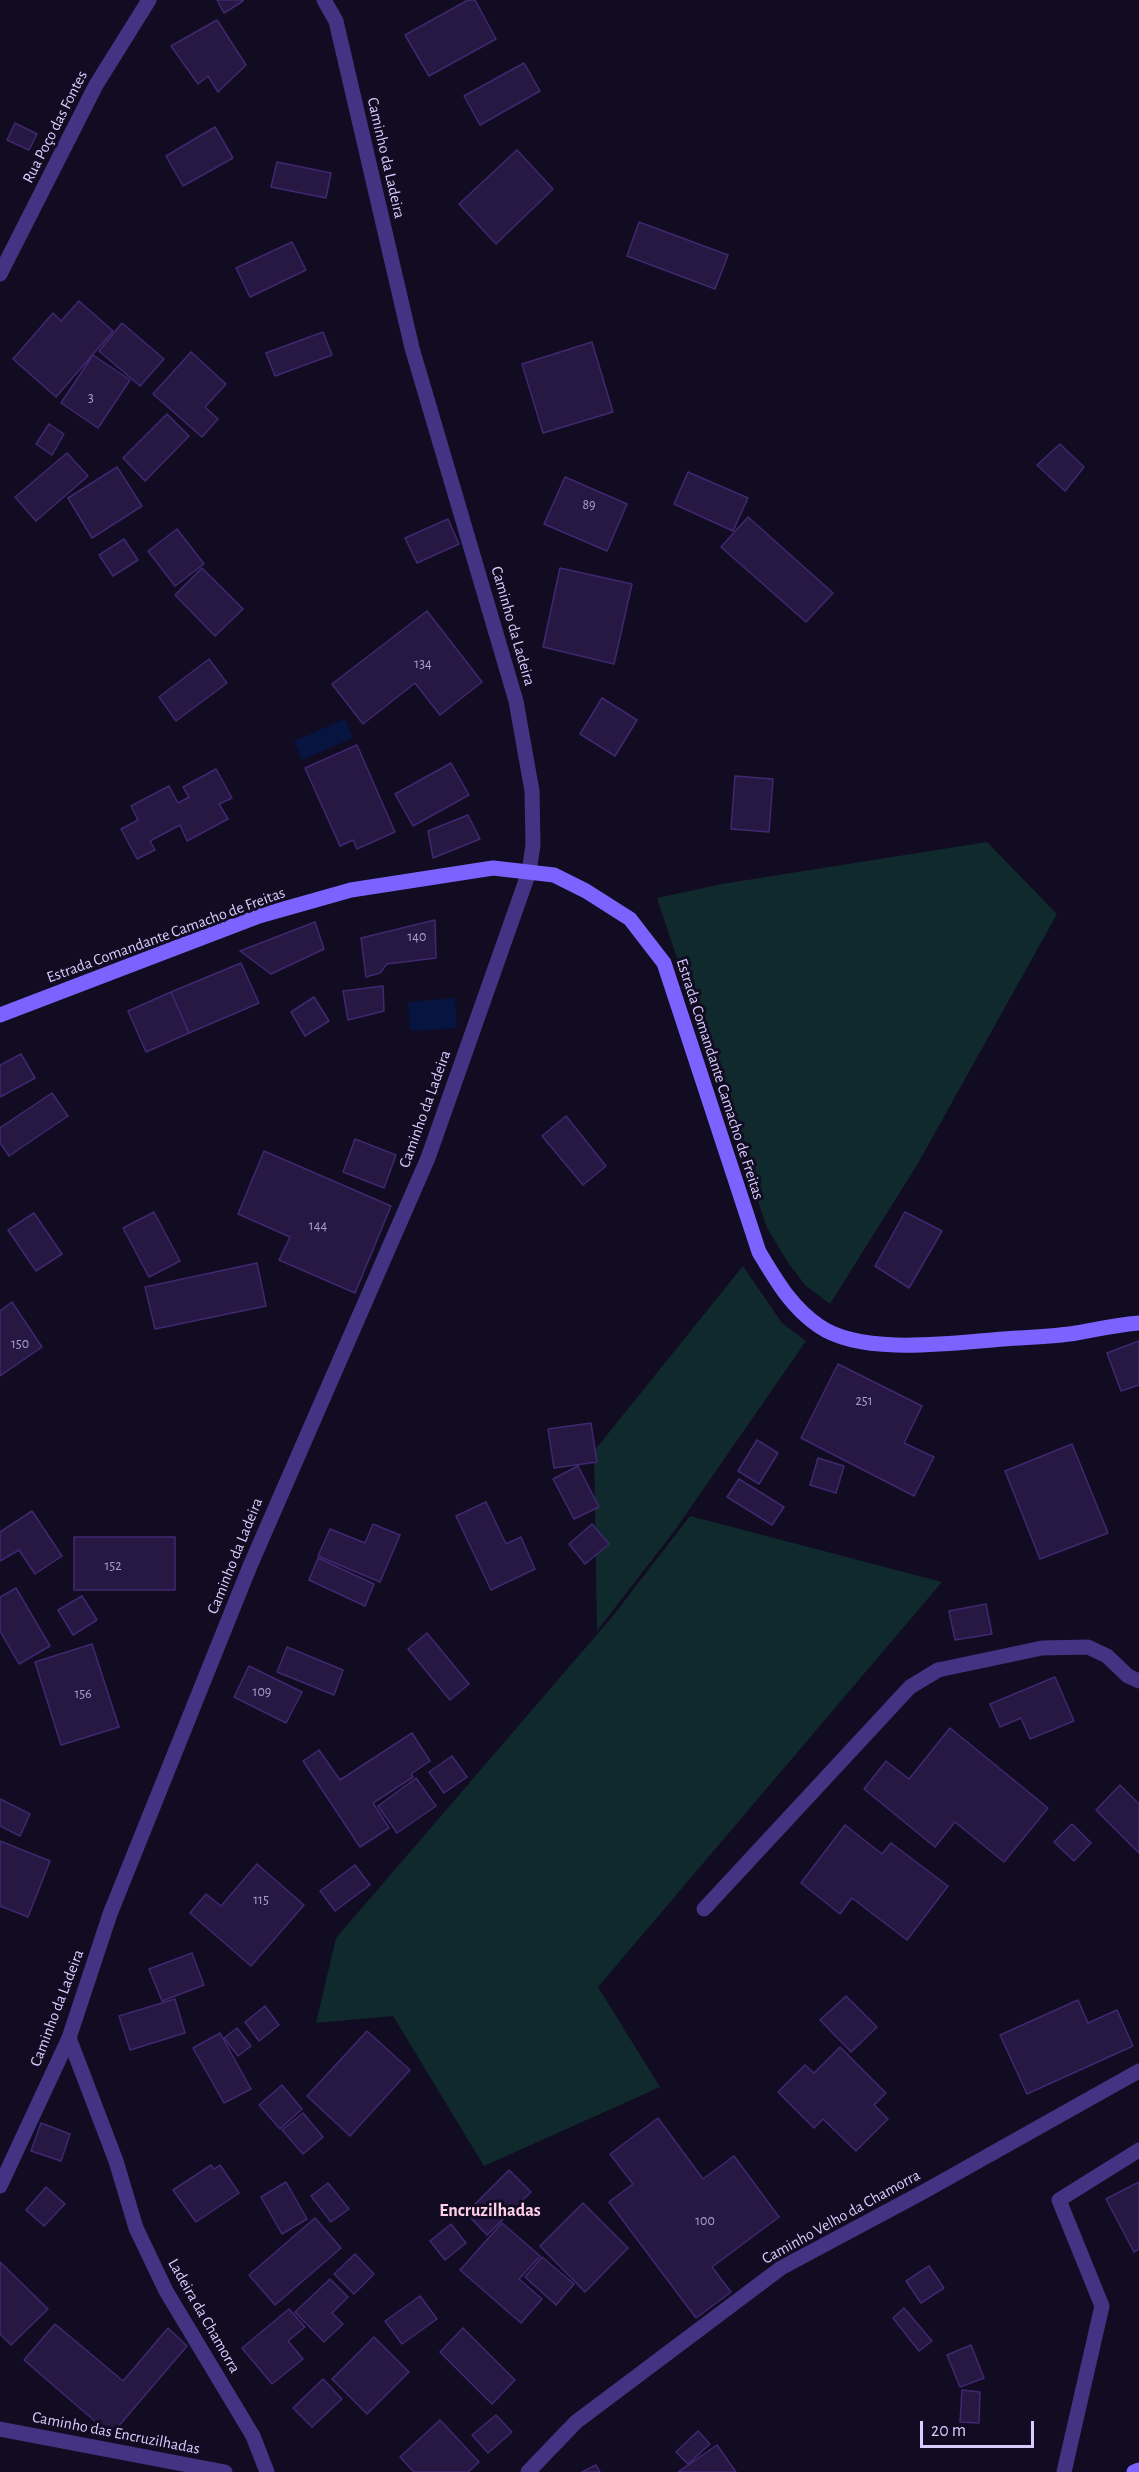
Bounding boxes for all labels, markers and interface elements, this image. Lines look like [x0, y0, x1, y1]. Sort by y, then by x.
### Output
street label: Rua Poço das Fontes [18, 68, 92, 186]
street label: Caminho da Ladeira [363, 96, 409, 220]
house number: 3 [88, 390, 94, 406]
house number: 89 [582, 497, 596, 513]
street label: Caminho da Ladeira [487, 564, 539, 688]
house number: 134 [414, 656, 432, 672]
street label: Estrada Comandante Camacho de Freitas [44, 883, 288, 987]
house number: 140 [408, 929, 426, 945]
street label: Estrada Comandante Camacho de Freitas [672, 956, 768, 1202]
street label: Caminho da Ladeira [395, 1048, 455, 1170]
house number: 144 [309, 1218, 327, 1234]
house number: 150 [11, 1336, 29, 1352]
house number: 251 [855, 1393, 873, 1409]
street label: Caminho da Ladeira [203, 1495, 267, 1617]
house number: 152 [104, 1558, 122, 1574]
house number: 109 [253, 1684, 271, 1700]
house number: 156 [74, 1686, 92, 1702]
house number: 115 [253, 1892, 269, 1908]
street label: Caminho da Ladeira [26, 1947, 88, 2069]
street label: Caminho Velho da Chamorra [758, 2165, 924, 2269]
district label: Encruzilhadas [439, 2200, 541, 2222]
house number: 100 [695, 2213, 715, 2229]
street label: Ladeira da Chamorra [163, 2255, 245, 2377]
street label: Caminho das Encruzilhadas [31, 2407, 201, 2459]
scale bar [923, 2409, 1037, 2447]
text: 20 m [931, 2422, 966, 2440]

